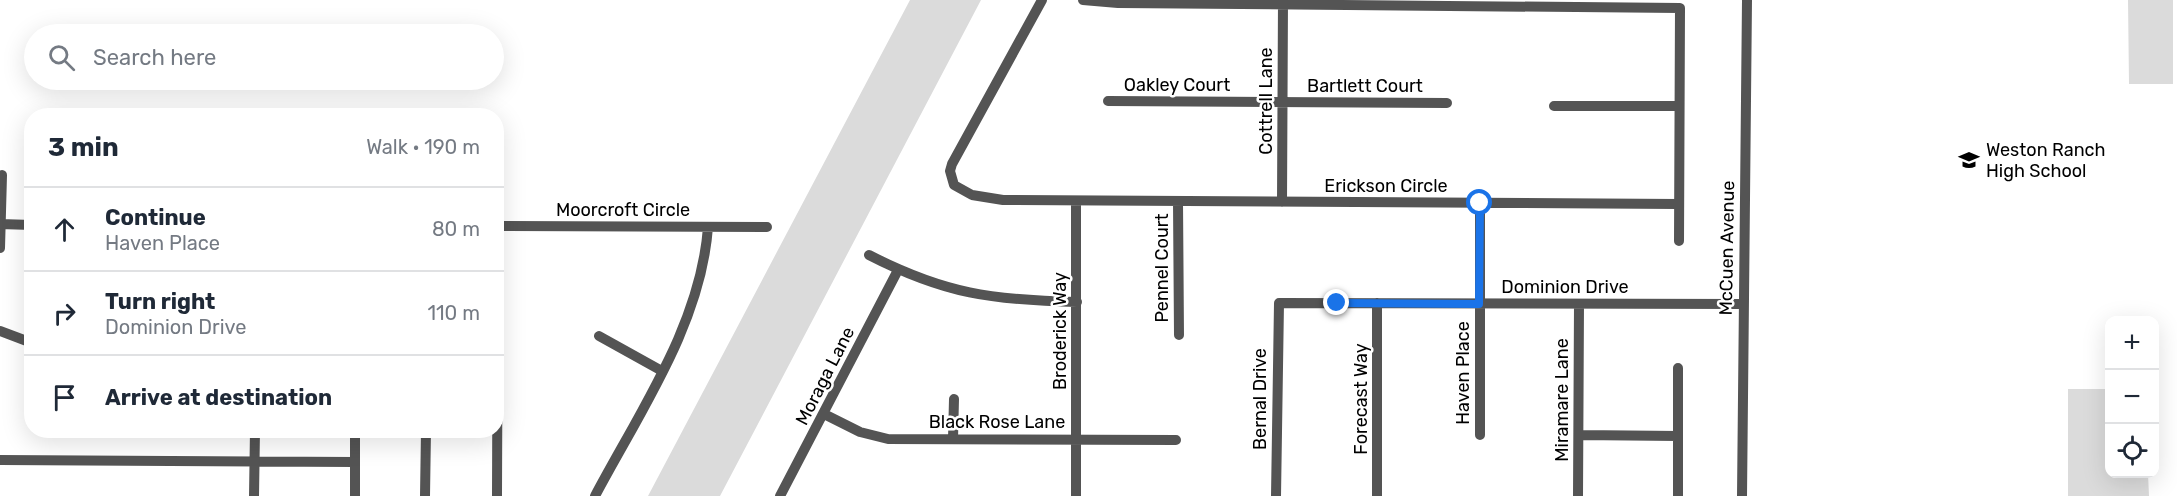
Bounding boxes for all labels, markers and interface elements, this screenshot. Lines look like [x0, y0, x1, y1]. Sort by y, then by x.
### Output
search box [24, 24, 504, 90]
icon: search [45, 41, 78, 74]
text: Search here [93, 44, 216, 71]
street label: Cottrell Lane [1255, 47, 1277, 155]
street label: Oakley Court [1124, 74, 1230, 96]
street label: Bartlett Court [1307, 75, 1423, 97]
text: 3 min [48, 132, 119, 163]
text: Walk · 190 m [366, 135, 480, 159]
place label: Weston Ranch High School [1986, 139, 2106, 182]
school or university icon: Weston Ranch High School [1957, 148, 1981, 172]
street label: Erickson Circle [1324, 175, 1448, 197]
street label: McCuen Avenue [1715, 180, 1739, 316]
route start [1466, 189, 1492, 215]
street label: Moorcroft Circle [556, 199, 690, 221]
text: Continue [105, 204, 206, 231]
icon: ahead [48, 213, 81, 246]
street label: Pennel Court [1151, 213, 1173, 323]
text: 80 m [432, 217, 480, 241]
text: Haven Place [105, 231, 220, 255]
street label: Broderick Way [1049, 272, 1071, 390]
street label: Dominion Drive [1501, 276, 1629, 298]
text: Turn right [105, 288, 215, 315]
route end [1323, 289, 1349, 315]
icon: right [48, 297, 81, 330]
text: 110 m [428, 301, 480, 325]
text: Dominion Drive [105, 315, 246, 339]
map controls [2105, 316, 2159, 478]
button: + [2105, 316, 2159, 370]
street label: Haven Place [1452, 321, 1474, 425]
street label: Moraga Lane [791, 323, 859, 429]
street label: Miramare Lane [1551, 338, 1573, 462]
street label: Forecast Way [1350, 343, 1372, 455]
street label: Bernal Drive [1249, 348, 1271, 450]
button: − [2105, 370, 2159, 424]
icon: arrive [48, 381, 81, 414]
text: Arrive at destination [105, 384, 332, 411]
street label: Black Rose Lane [929, 411, 1065, 433]
button: locate [2105, 424, 2159, 478]

